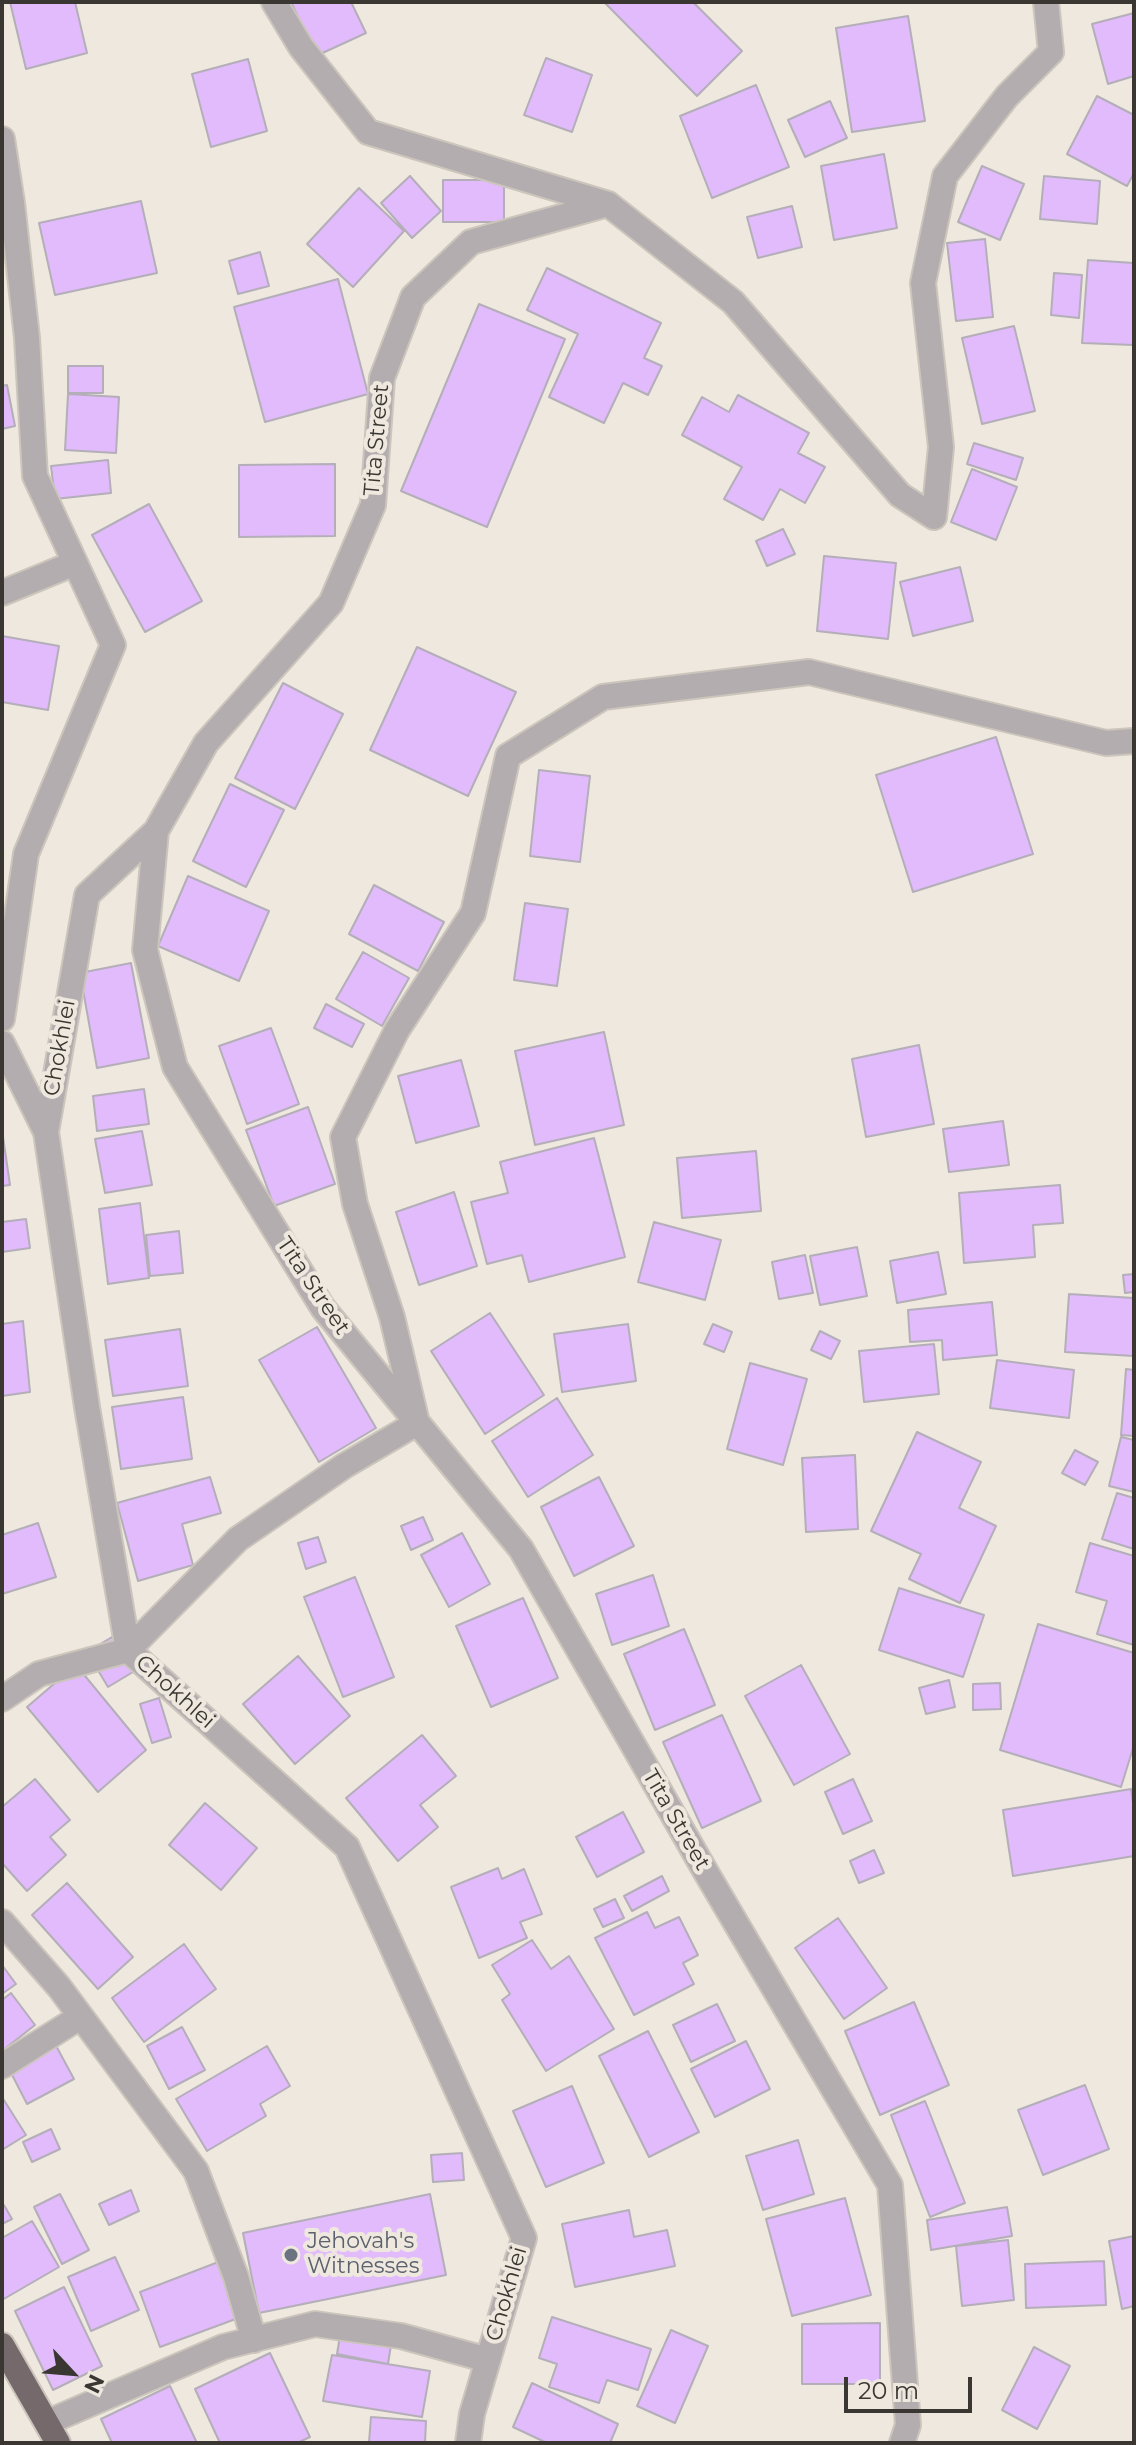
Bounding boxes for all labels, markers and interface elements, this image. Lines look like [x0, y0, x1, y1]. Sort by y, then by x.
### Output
street label: Tita Street [359, 383, 395, 497]
street label: Chokhlei [39, 998, 81, 1098]
street label: Tita Street [271, 1232, 355, 1340]
street label: Chokhlei [130, 1650, 220, 1734]
street label: Tita Street [637, 1765, 715, 1875]
place label: Jehovah's Witnesses [307, 2229, 419, 2280]
street label: Chokhlei [481, 2244, 533, 2344]
marker: Jehovah's Witnesses [282, 2246, 300, 2264]
north arrow [32, 2333, 112, 2413]
scale bar [848, 2361, 976, 2411]
text: N [78, 2370, 110, 2398]
text: 20 m [858, 2376, 919, 2405]

